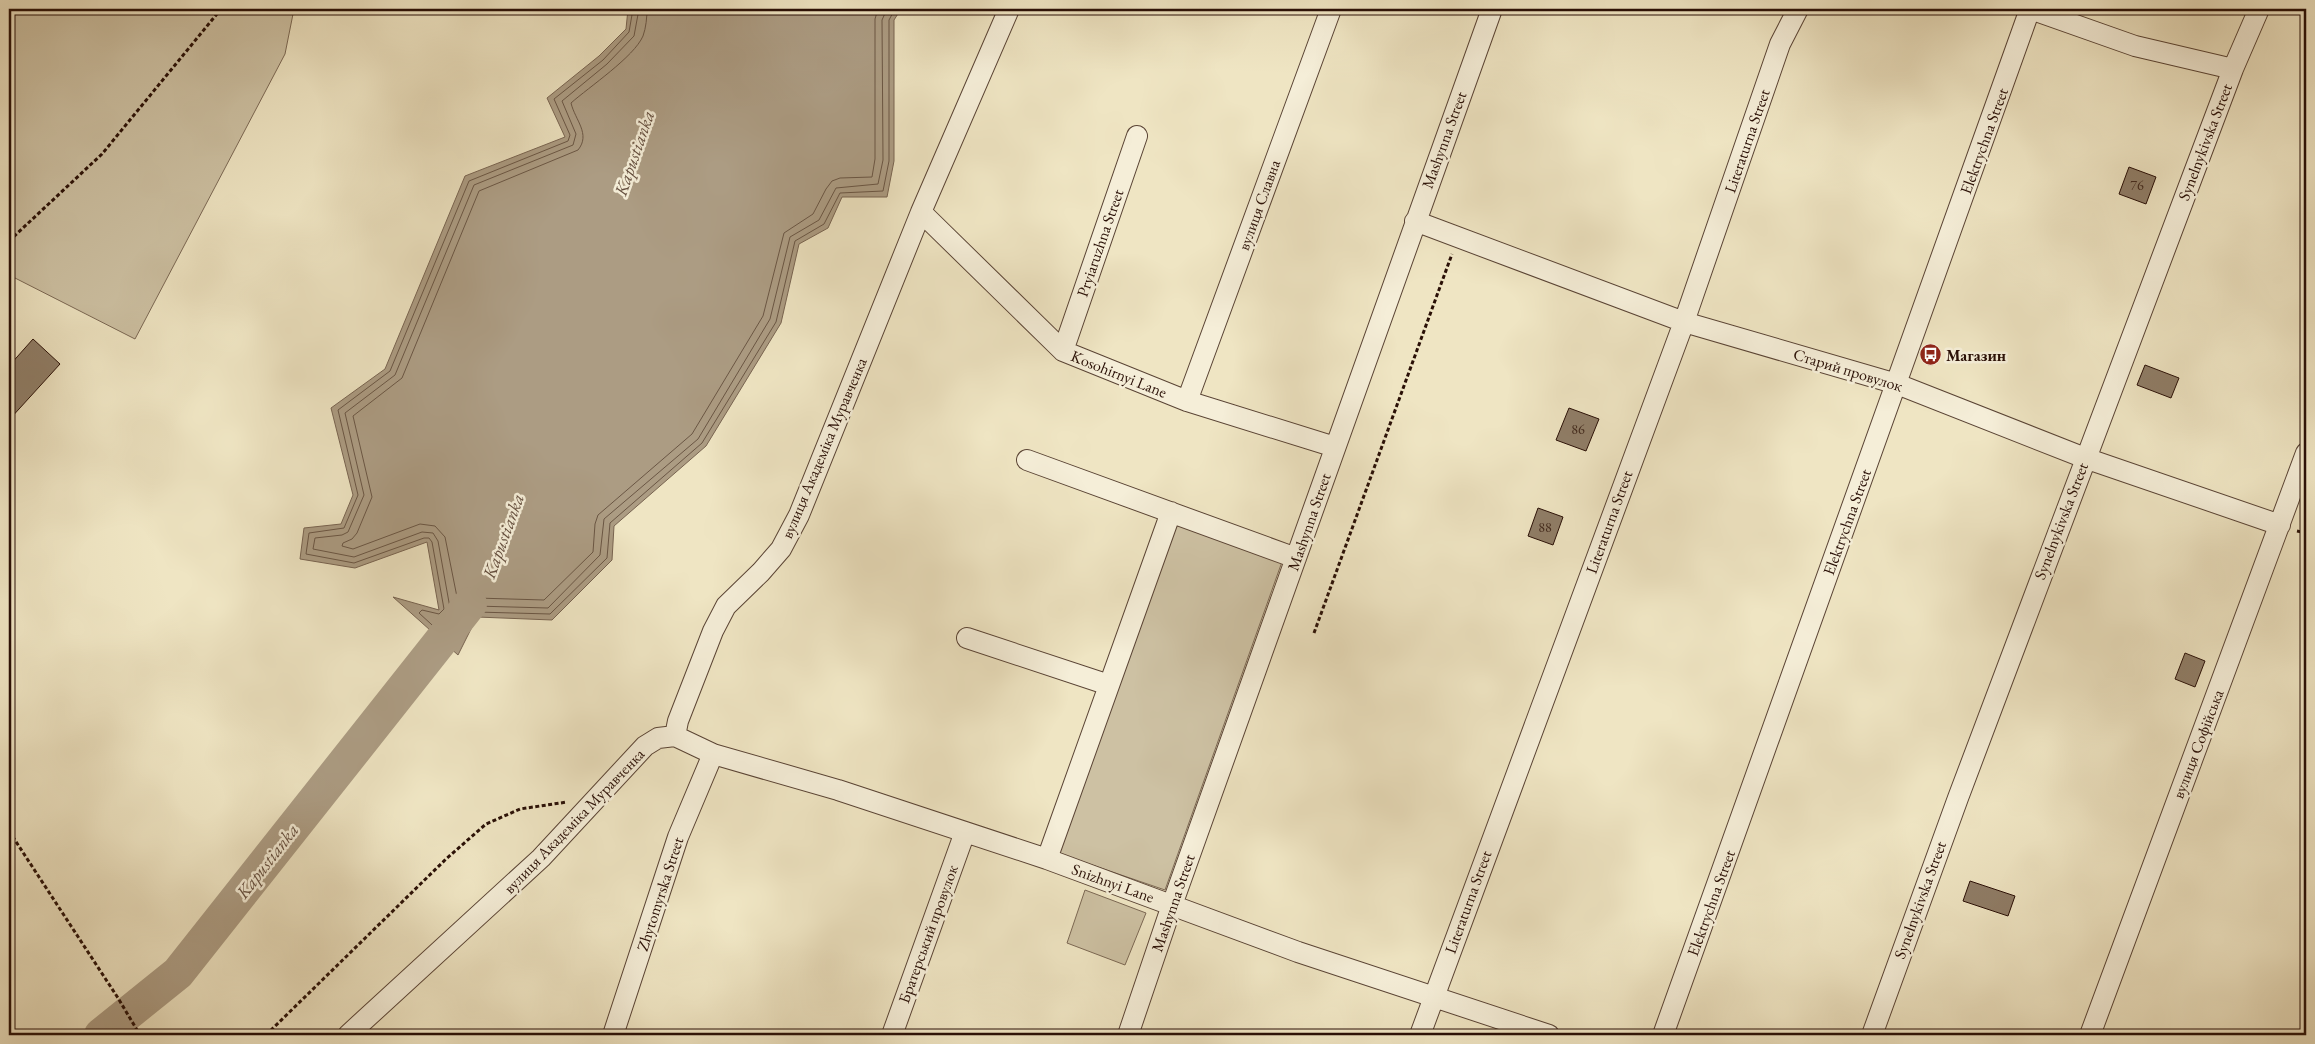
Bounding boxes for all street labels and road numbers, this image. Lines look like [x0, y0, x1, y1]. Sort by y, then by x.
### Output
street label: Synelnykivska Street [2173, 81, 2237, 203]
street label: Elektrychna Street [1955, 85, 2013, 197]
street label: Literaturna Street [1719, 86, 1775, 196]
street label: Mashynna Street [1417, 89, 1471, 191]
street label: вулиця Славна [1233, 156, 1285, 253]
street label: Pryiaruzhna Street [1072, 186, 1128, 300]
street label: Старий провулок [1791, 343, 1906, 397]
street label: Kosohirnyi Lane [1068, 345, 1170, 403]
street label: вулиця Академіка Муравченка [776, 354, 872, 542]
street label: Synelnykivska Street [2029, 460, 2093, 582]
street label: Elektrychna Street [1818, 466, 1876, 578]
street label: Literaturna Street [1581, 468, 1637, 576]
street label: Mashynna Street [1282, 470, 1336, 574]
street label: вулиця Софійська [2168, 686, 2229, 802]
street label: вулиця Академіка Муравченка [499, 743, 650, 898]
street label: Zhytomyrska Street [632, 834, 688, 954]
street label: Synelnykivska Street [1889, 838, 1951, 962]
street label: Elektrychna Street [1682, 847, 1740, 959]
street label: Literaturna Street [1440, 848, 1496, 956]
street label: Mashynna Street [1146, 851, 1200, 955]
street label: Snizhnyi Lane [1069, 858, 1157, 908]
street label: Братерський провулок [893, 862, 963, 1006]

